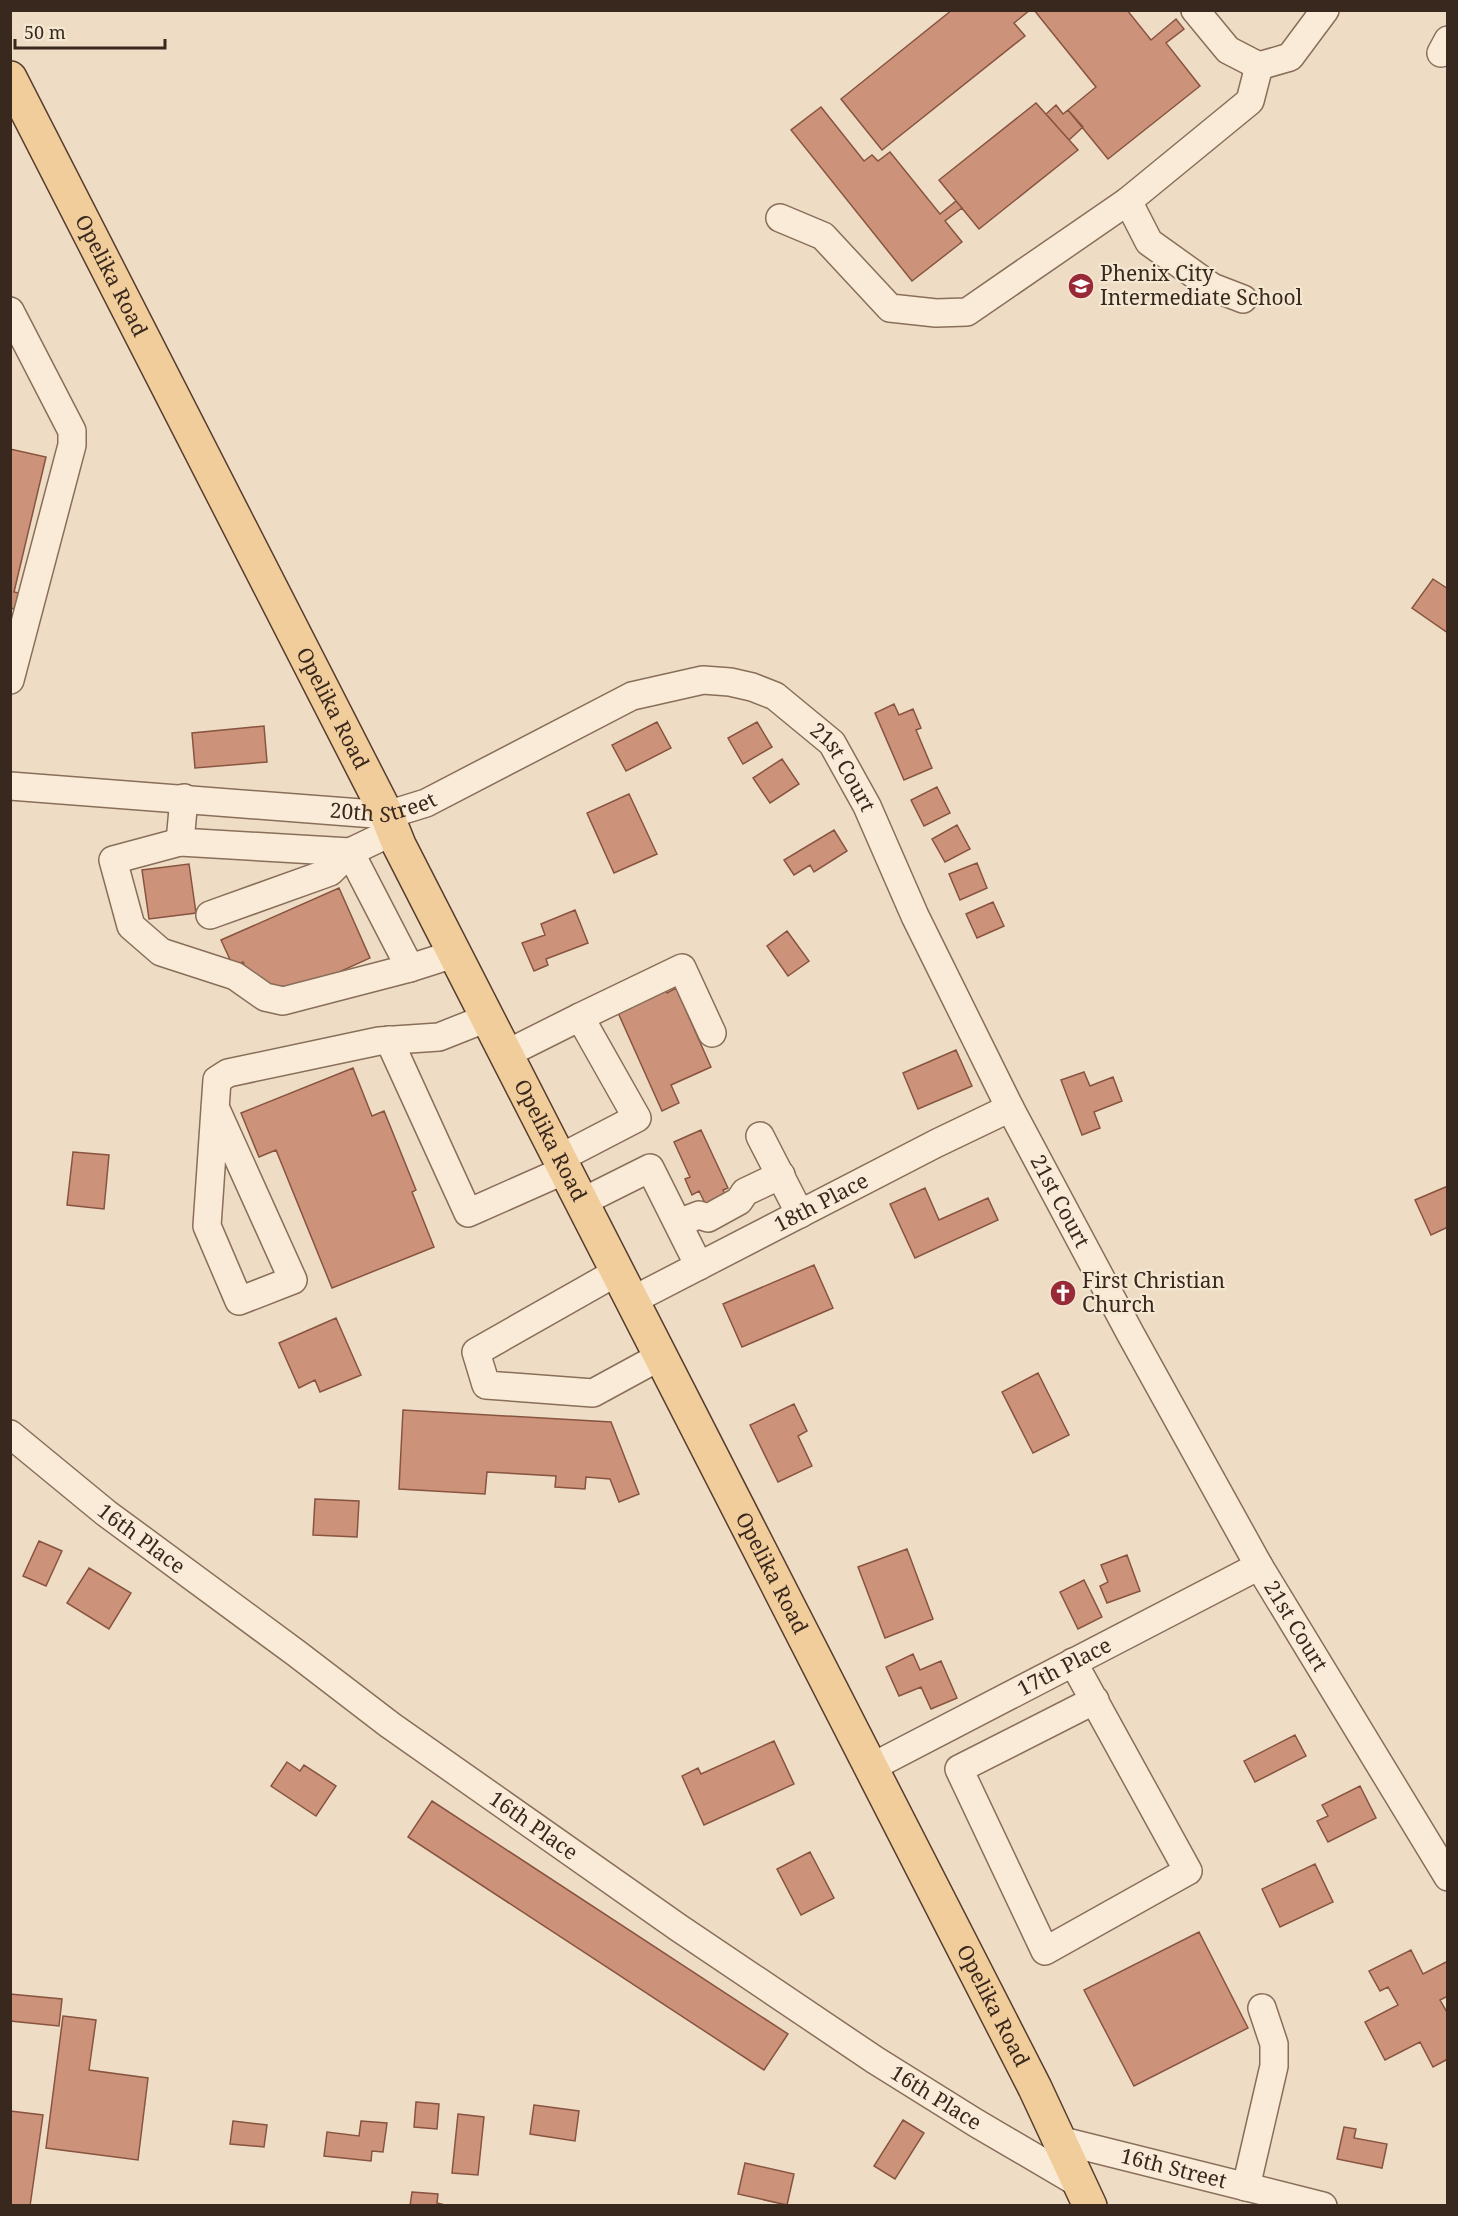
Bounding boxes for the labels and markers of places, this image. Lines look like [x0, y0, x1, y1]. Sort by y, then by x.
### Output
place label: Phenix City Intermediate School [1100, 259, 1303, 311]
school or university icon: Phenix City Intermediate School [1066, 271, 1096, 301]
place label: First Christian Church [1082, 1266, 1225, 1318]
church icon: First Christian Church [1048, 1278, 1078, 1308]

